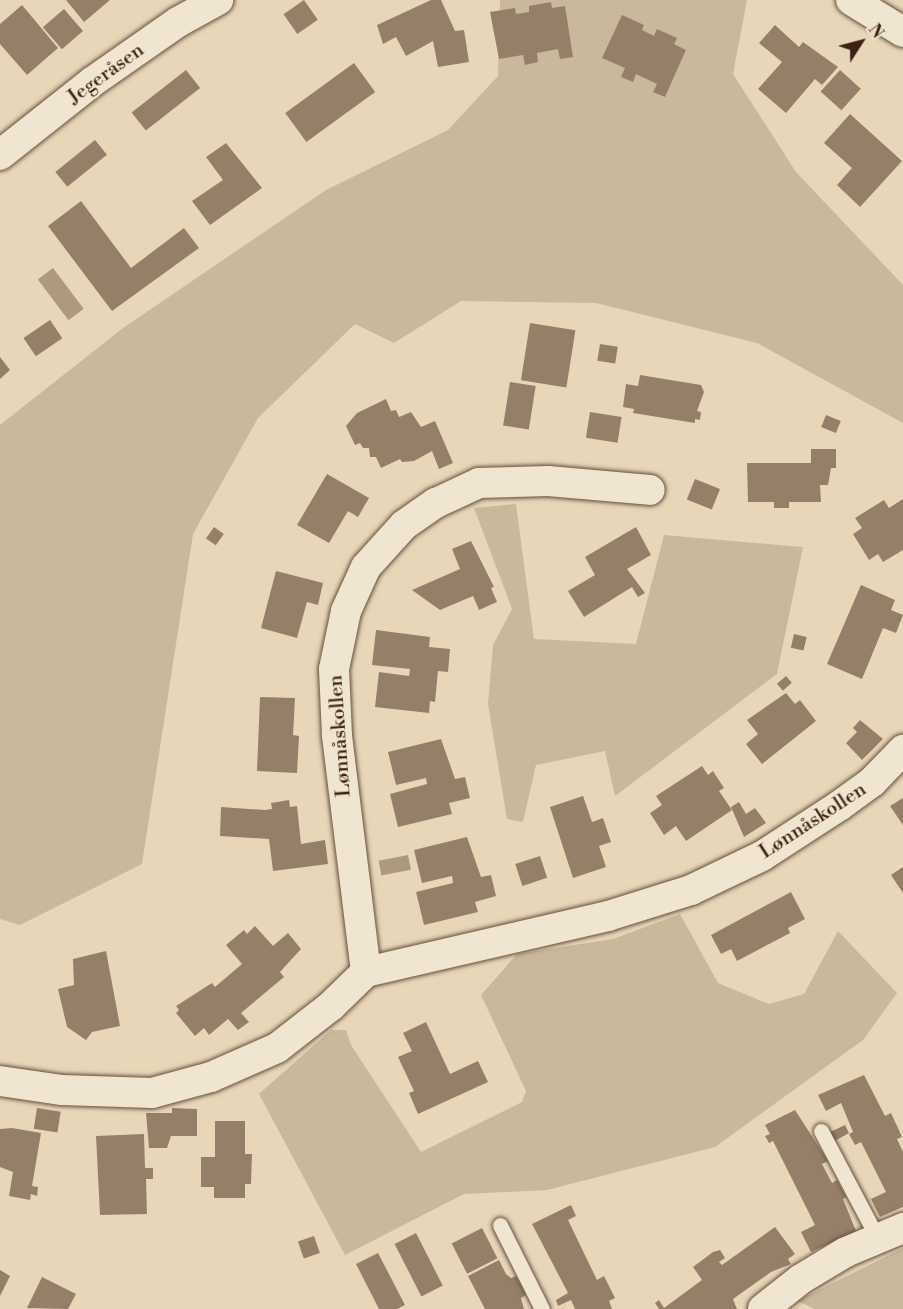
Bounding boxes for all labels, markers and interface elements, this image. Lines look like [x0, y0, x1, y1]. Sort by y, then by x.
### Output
north arrow [831, 12, 891, 72]
text: N [864, 20, 887, 42]
street label: Jegeråsen [63, 38, 149, 110]
street label: Lønnåskollen [324, 674, 356, 798]
street label: Lønnåskollen [755, 778, 871, 864]

